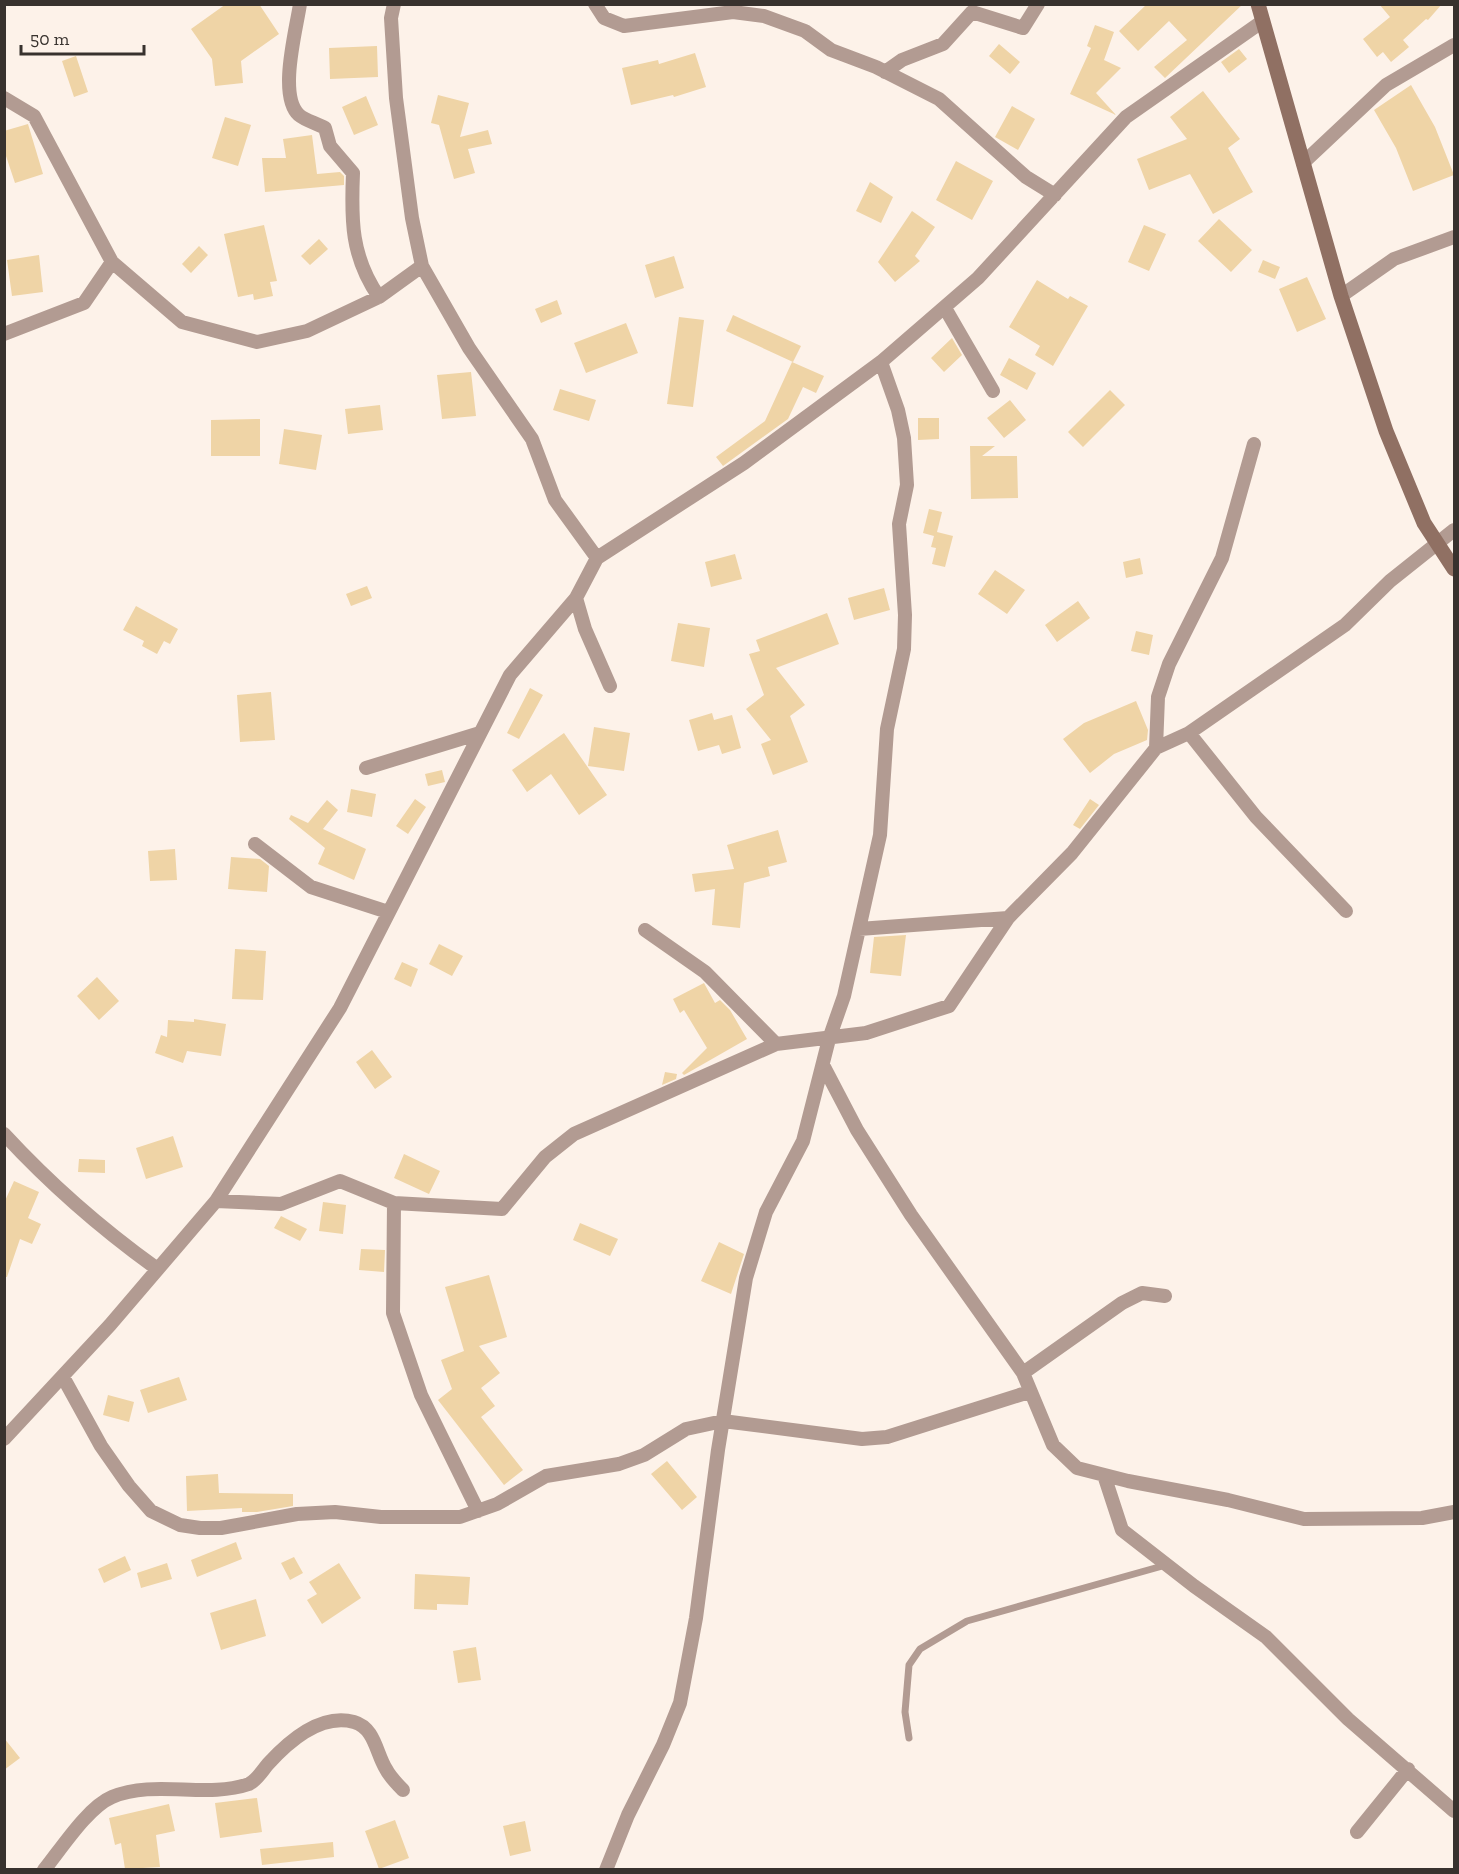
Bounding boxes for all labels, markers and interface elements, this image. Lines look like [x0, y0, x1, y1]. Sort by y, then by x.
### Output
scale bar [21, 18, 144, 56]
text: 50 m [30, 28, 70, 50]

